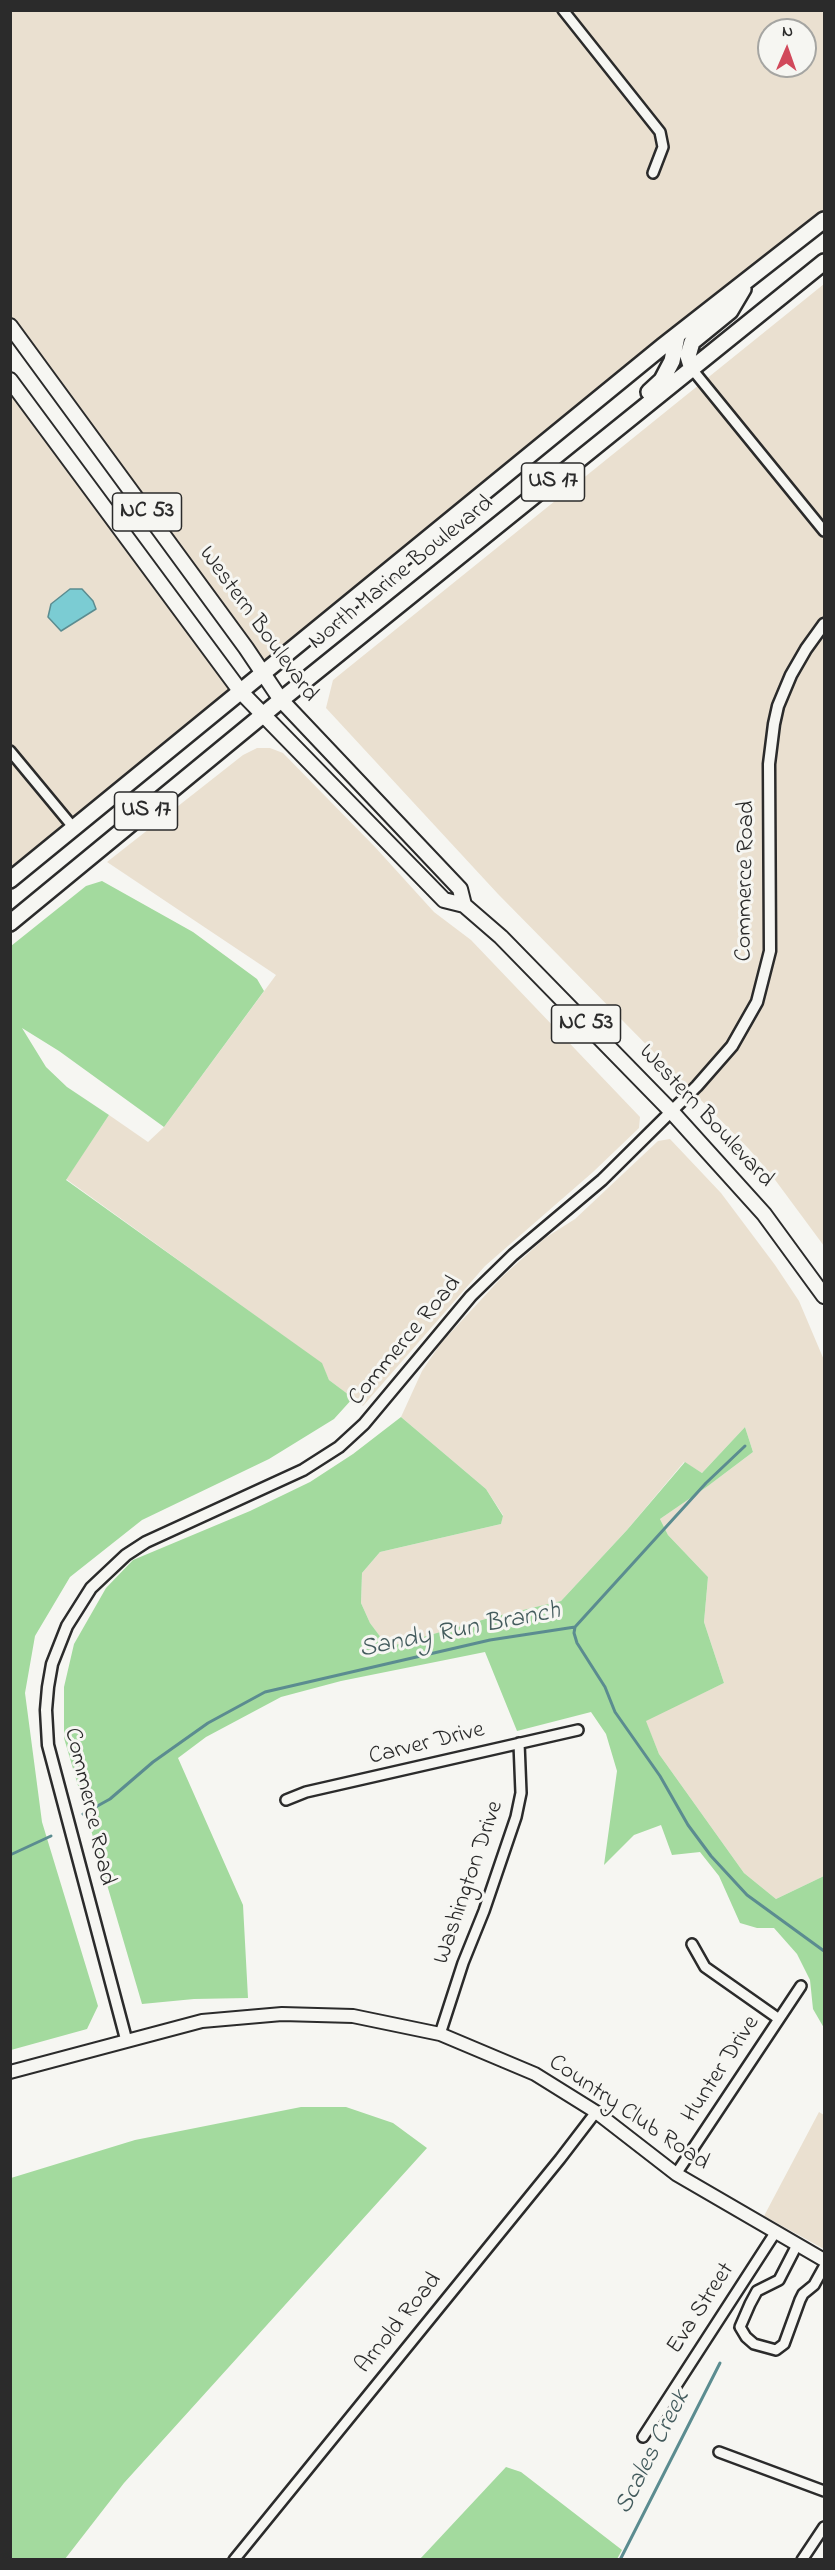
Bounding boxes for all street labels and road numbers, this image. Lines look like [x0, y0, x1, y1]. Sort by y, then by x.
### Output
road number: US 17 [522, 463, 584, 501]
street label: North Marine Boulevard [304, 491, 500, 657]
road number: NC 53 [112, 493, 182, 531]
street label: Western Boulevard [191, 541, 323, 709]
road number: US 17 [114, 792, 178, 830]
street label: Commerce Road [731, 800, 763, 962]
road number: NC 53 [552, 1005, 620, 1043]
street label: Western Boulevard [631, 1039, 779, 1195]
street label: Commerce Road [343, 1271, 469, 1413]
street label: Carver Drive [366, 1717, 488, 1773]
street label: Commerce Road [56, 1725, 120, 1889]
street label: Washington Drive [429, 1798, 511, 1968]
street label: Hunter Drive [677, 2011, 767, 2129]
street label: Country Club Road [542, 2050, 714, 2178]
street label: Eva Street [662, 2258, 742, 2360]
street label: Arnold Road [351, 2268, 449, 2380]

